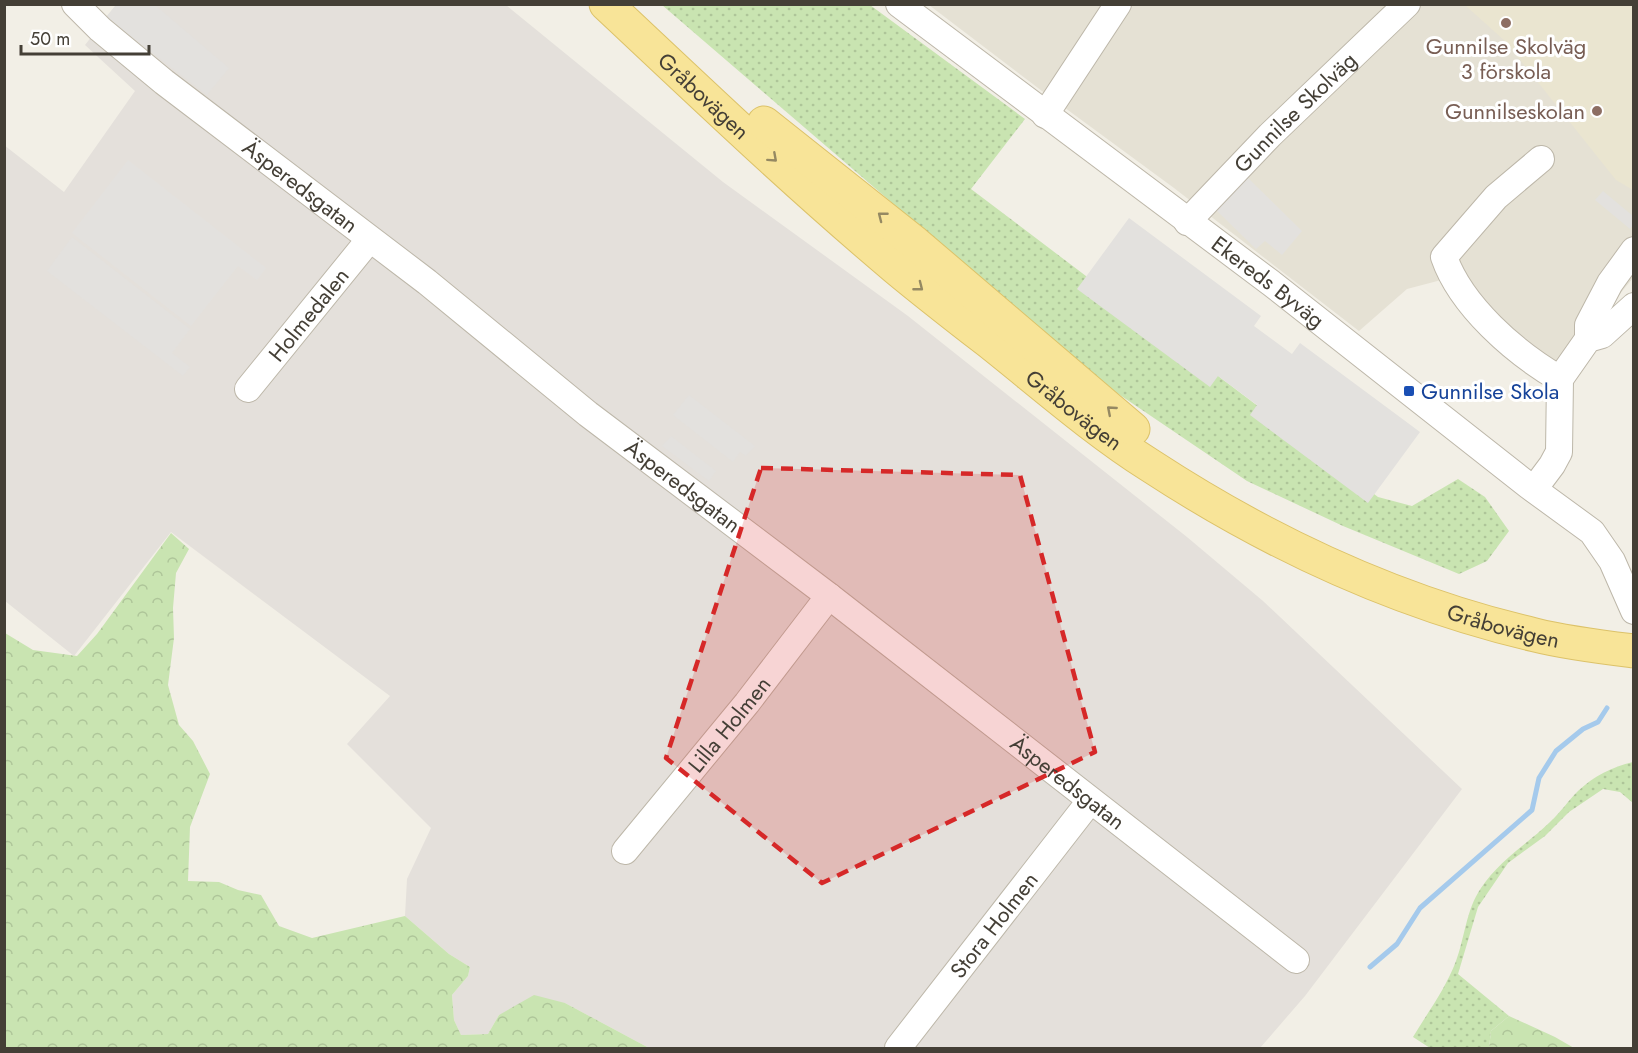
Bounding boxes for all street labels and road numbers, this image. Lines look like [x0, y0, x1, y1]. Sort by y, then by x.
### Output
street label: Gråbovägen [651, 45, 757, 147]
street label: Gunnilse Skolväg [1226, 45, 1364, 180]
street label: Äsperedsgatan [236, 131, 365, 240]
street label: Ekereds Byväg [1205, 228, 1332, 335]
street label: Holmedalen [261, 261, 356, 368]
street label: Gråbovägen [1019, 362, 1129, 458]
street label: Äsperedsgatan [618, 431, 748, 540]
street label: Gråbovägen [1443, 595, 1562, 656]
street label: Lilla Holmen [680, 669, 778, 779]
street label: Äsperedsgatan [1004, 727, 1132, 837]
street label: Stora Holmen [942, 865, 1045, 985]

